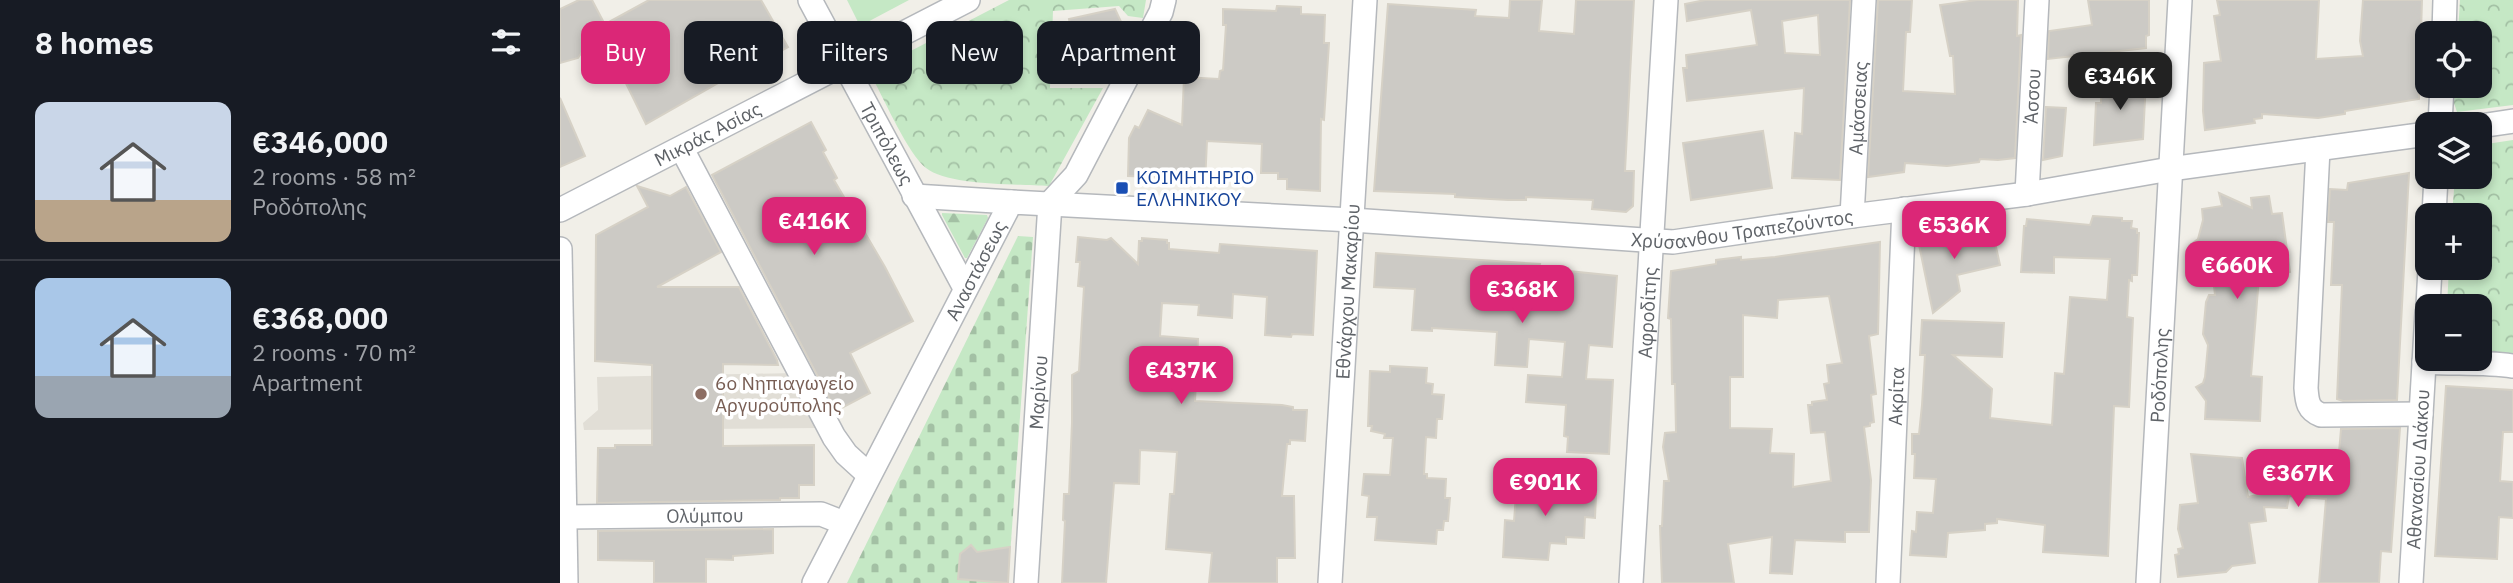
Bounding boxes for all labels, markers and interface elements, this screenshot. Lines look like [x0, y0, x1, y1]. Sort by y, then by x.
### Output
chip: Buy [581, 21, 670, 84]
chip: Rent [684, 21, 783, 84]
chip: Filters [797, 21, 912, 84]
chip: New [926, 21, 1023, 84]
chip: Apartment [1037, 21, 1200, 84]
map controls [2415, 21, 2492, 371]
button: locate [2415, 21, 2492, 98]
text: 8 homes [35, 23, 154, 62]
icon: filters [487, 23, 525, 61]
pin: €346K [2071, 52, 2169, 112]
text: €346K [2084, 60, 2156, 90]
street label: Αμάσσειας [1843, 61, 1873, 156]
street label: Άσσου [2019, 68, 2045, 125]
street label: Μικράς Ασίας [650, 97, 765, 172]
street label: Τριπόλεως [855, 98, 919, 189]
button: layers [2415, 112, 2492, 189]
text: €346,000 [252, 122, 388, 161]
icon: home [91, 130, 175, 214]
text: 2 rooms · 58 m² [252, 161, 416, 191]
place label: ΚΟΙΜΗΤΗΡΙΟ ΕΛΛΗΝΙΚΟΥ [1136, 165, 1254, 211]
marker: ΚΟΙΜΗΤΗΡΙΟ ΕΛΛΗΝΙΚΟΥ [1114, 180, 1130, 196]
text: Ροδόπολης [252, 191, 367, 221]
pin: €416K [765, 198, 863, 257]
pin: €536K [1905, 202, 2003, 261]
street label: Εθνάρχου Μακαρίου [1330, 203, 1365, 380]
button: + [2415, 203, 2492, 280]
street label: Χρύσανθου Τραπεζούντος [1630, 204, 1855, 254]
text: €416K [778, 205, 850, 235]
text: €536K [1918, 209, 1990, 239]
street label: Αναστάσεως [940, 216, 1011, 324]
pin: €660K [2188, 242, 2286, 301]
text: €660K [2201, 249, 2273, 279]
pin: €368K [1473, 266, 1571, 325]
street label: Αφροδίτης [1633, 266, 1662, 359]
text: €368K [1486, 273, 1558, 303]
button: − [2415, 294, 2492, 371]
text: €368,000 [252, 298, 388, 337]
icon: home [91, 306, 175, 390]
street label: Ροδόπολης [2145, 327, 2174, 423]
text: 2 rooms · 70 m² [252, 337, 416, 367]
pin: €437K [1132, 346, 1230, 406]
street label: Μαρίνου [1024, 354, 1052, 430]
text: €437K [1145, 354, 1217, 384]
street label: Ακρίτα [1883, 366, 1909, 426]
text: Apartment [252, 367, 363, 397]
place label: 6ο Νηπιαγωγείο Αργυρούπολης [715, 371, 854, 417]
marker: 6ο Νηπιαγωγείο Αργυρούπολης [693, 386, 709, 402]
street label: Αθανασίου Διάκου [2401, 388, 2434, 550]
pin: €367K [2249, 449, 2347, 509]
text: €367K [2262, 457, 2334, 487]
pin: €901K [1496, 458, 1594, 518]
text: €901K [1509, 466, 1581, 496]
street label: Ολύμπου [666, 503, 744, 528]

